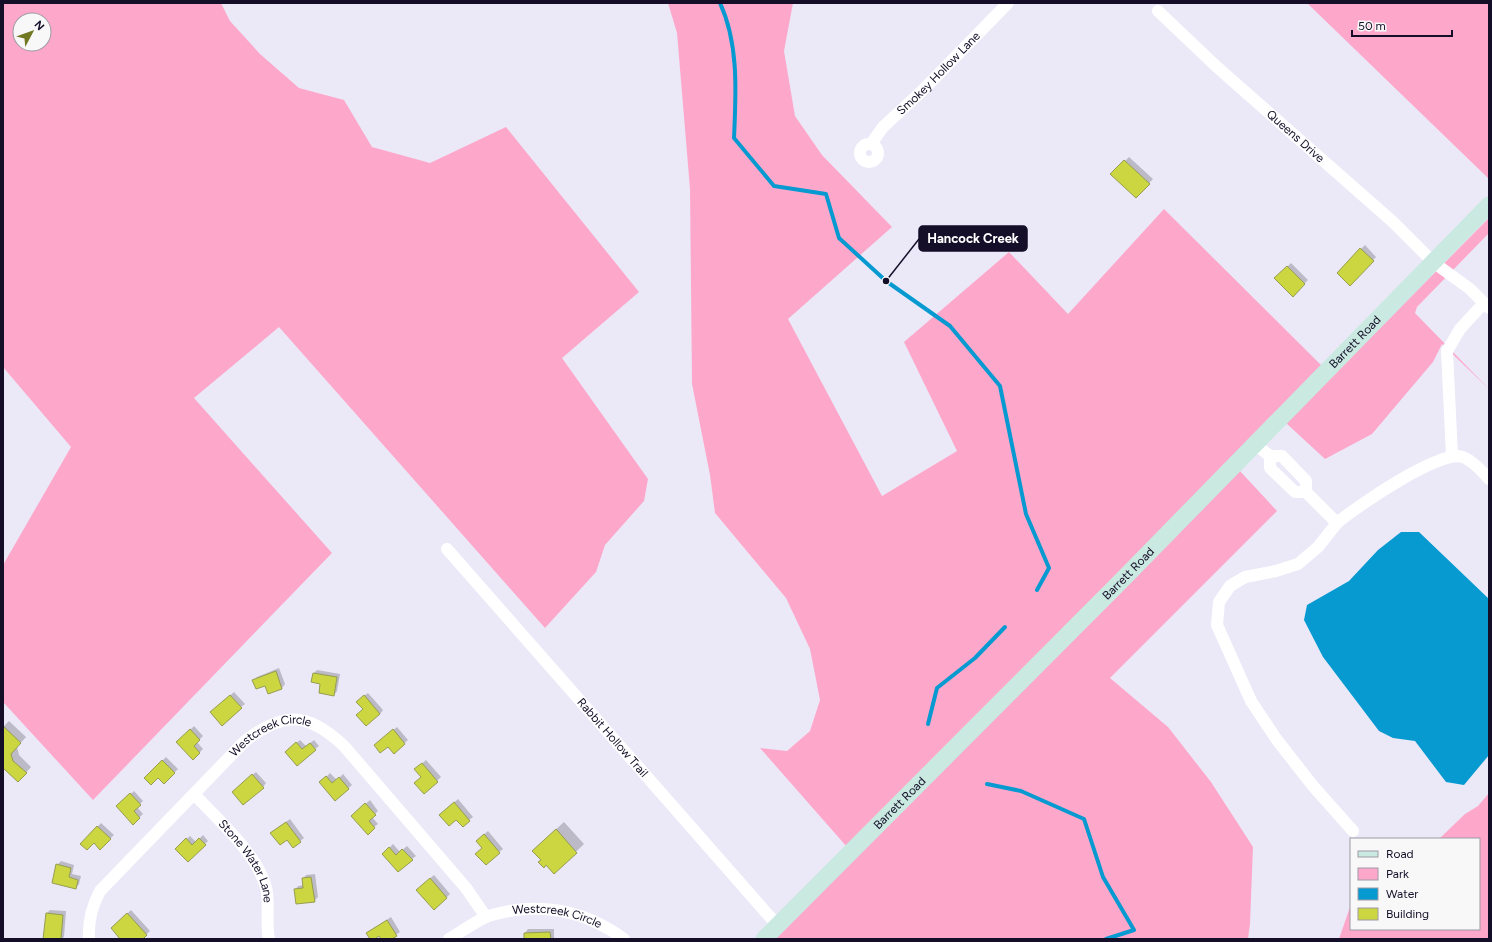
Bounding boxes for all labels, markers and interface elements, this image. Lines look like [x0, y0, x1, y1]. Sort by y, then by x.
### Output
north arrow [12, 12, 52, 52]
scale bar [1352, 12, 1452, 38]
text: N [31, 18, 47, 33]
text: 50 m [1358, 19, 1386, 33]
street label: Smokey Hollow Lane [894, 28, 983, 118]
street label: Queens Drive [1264, 107, 1328, 166]
callout: Hancock Creek [919, 226, 1027, 251]
text: Hancock Creek [927, 231, 1019, 246]
street label: Barrett Road [1326, 313, 1384, 371]
street label: Barrett Road [1099, 544, 1157, 603]
street label: Rabbit Hollow Trail [574, 695, 651, 780]
street label: Westcreek Circle [227, 712, 314, 760]
street label: Barrett Road [871, 774, 928, 832]
street label: Stone Water Lane [216, 817, 275, 903]
legend [1350, 838, 1480, 930]
text: Road [1386, 847, 1414, 861]
text: Park [1386, 867, 1409, 881]
text: Water [1386, 887, 1418, 901]
street label: Westcreek Circle [512, 902, 605, 931]
text: Building [1386, 907, 1429, 921]

